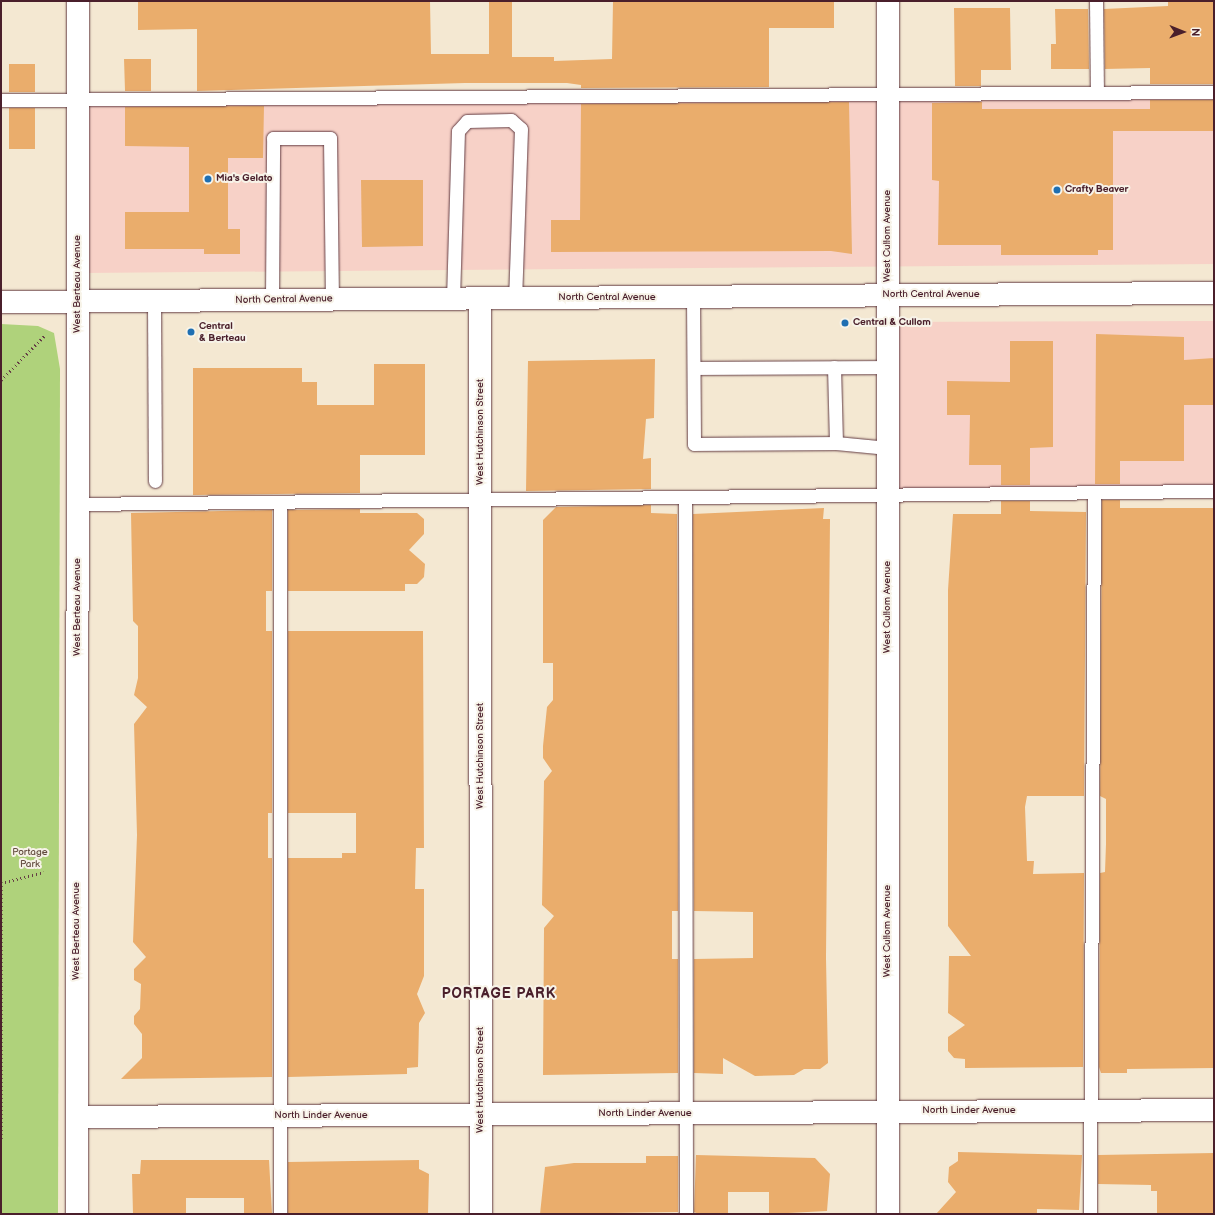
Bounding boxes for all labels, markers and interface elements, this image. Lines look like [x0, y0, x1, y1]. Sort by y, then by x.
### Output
north arrow [1163, 12, 1203, 52]
text: N [1189, 28, 1202, 36]
place label: Mia's Gelato [216, 173, 273, 185]
marker: Mia's Gelato [203, 174, 213, 184]
place label: Crafty Beaver [1065, 184, 1129, 196]
marker: Crafty Beaver [1052, 185, 1062, 195]
street label: West Cullom Avenue [882, 190, 894, 282]
street label: West Berteau Avenue [72, 235, 84, 333]
street label: North Central Avenue [882, 289, 980, 301]
street label: North Central Avenue [558, 292, 656, 304]
street label: North Central Avenue [235, 293, 333, 307]
place label: Central & Cullom [853, 317, 931, 329]
marker: Central & Cullom [840, 318, 850, 328]
place label: Central & Berteau [199, 320, 246, 344]
marker: Central & Berteau [186, 327, 196, 337]
street label: West Hutchinson Street [475, 379, 487, 485]
street label: West Berteau Avenue [72, 558, 84, 656]
street label: West Cullom Avenue [882, 561, 894, 653]
street label: West Hutchinson Street [475, 703, 487, 809]
park label: Portage Park [12, 846, 48, 870]
street label: West Berteau Avenue [71, 882, 83, 980]
street label: West Cullom Avenue [882, 885, 894, 977]
district label: PORTAGE PARK [442, 986, 556, 1002]
street label: West Hutchinson Street [475, 1027, 487, 1133]
street label: North Linder Avenue [922, 1105, 1016, 1117]
street label: North Linder Avenue [598, 1108, 692, 1120]
street label: North Linder Avenue [274, 1110, 368, 1122]

